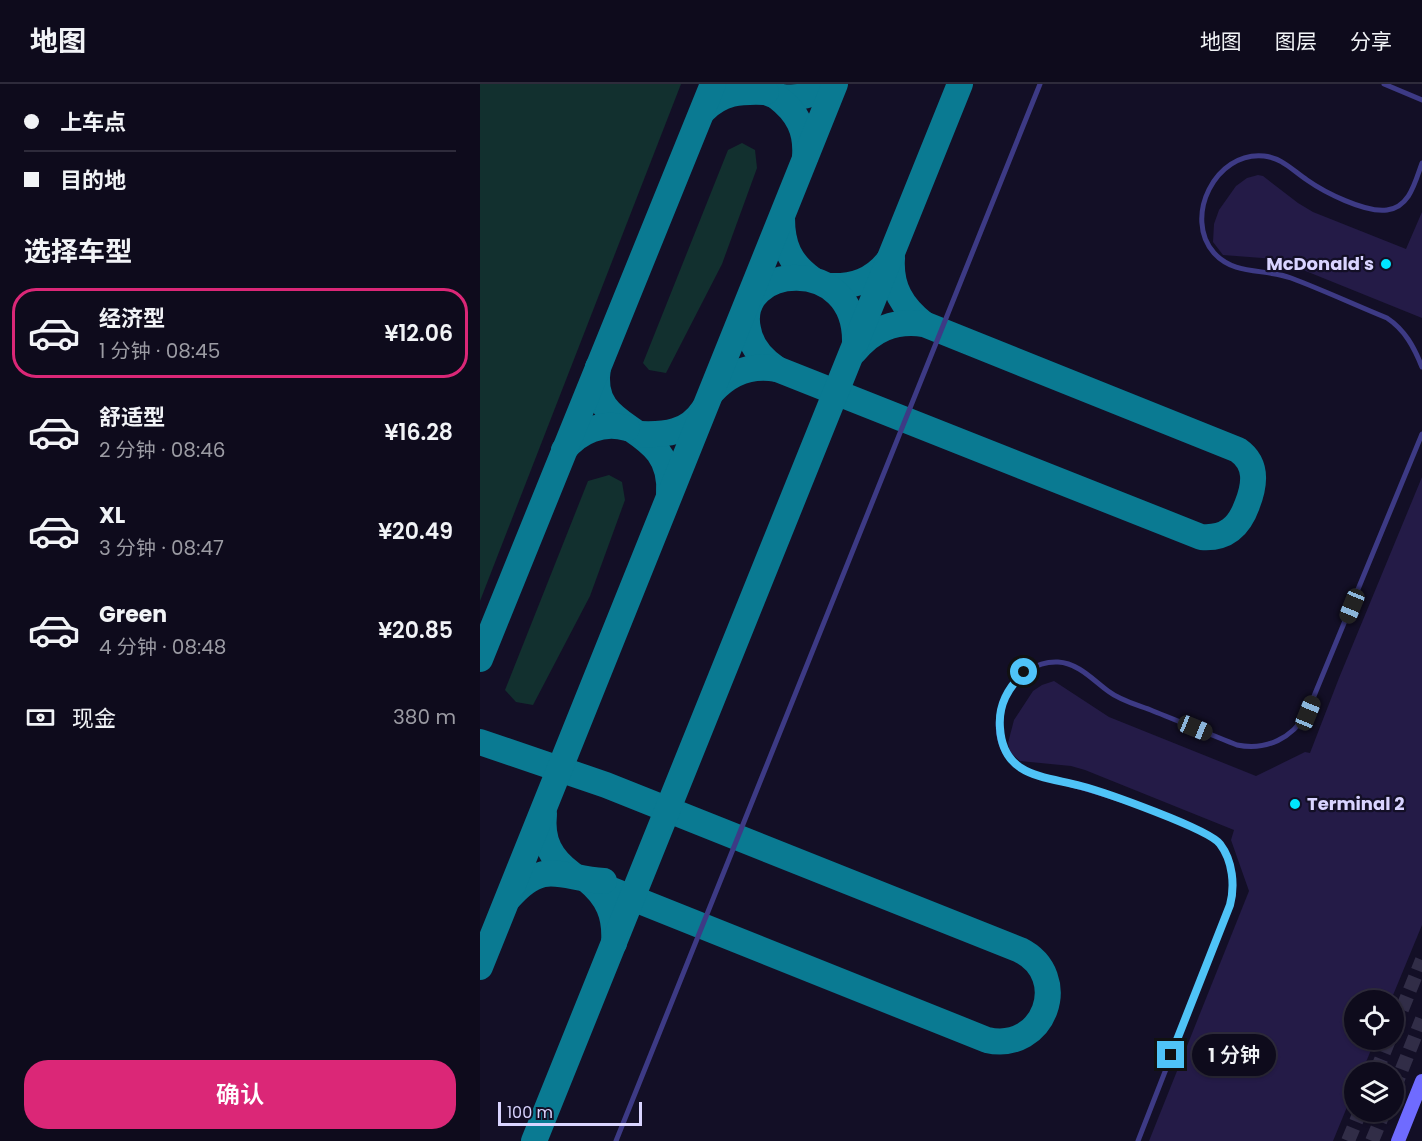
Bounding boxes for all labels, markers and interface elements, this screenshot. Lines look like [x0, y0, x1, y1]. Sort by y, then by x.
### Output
text: 地图 [30, 22, 86, 61]
text: 地图 [1200, 27, 1242, 56]
text: 图层 [1275, 27, 1317, 56]
text: 分享 [1350, 27, 1392, 56]
text: 上车点 [60, 107, 126, 138]
text: 目的地 [60, 165, 126, 196]
text: 选择车型 [24, 233, 132, 270]
place label: McDonald's [1266, 251, 1374, 276]
marker: McDonald's [1379, 257, 1393, 271]
text: 经济型 [99, 303, 165, 334]
icon: car [27, 306, 81, 360]
text: ¥12.06 [384, 318, 453, 349]
text: 1 分钟 · 08:45 [99, 337, 220, 365]
text: 舒适型 [99, 402, 165, 433]
icon: car [27, 405, 81, 459]
text: ¥16.28 [384, 417, 453, 448]
text: 2 分钟 · 08:46 [99, 436, 225, 464]
text: XL [99, 500, 125, 531]
icon: car [27, 504, 81, 558]
text: ¥20.49 [378, 516, 453, 547]
text: 3 分钟 · 08:47 [99, 534, 224, 562]
car [1337, 586, 1367, 626]
text: Green [99, 599, 167, 630]
icon: car [27, 603, 81, 657]
text: ¥20.85 [378, 615, 453, 646]
text: 4 分钟 · 08:48 [99, 633, 226, 661]
route start [1010, 658, 1037, 685]
car [1293, 693, 1323, 733]
icon: cash [24, 701, 57, 734]
text: 现金 [72, 703, 116, 734]
text: 380 m [393, 703, 456, 731]
car [1175, 713, 1215, 743]
place label: Terminal 2 [1307, 791, 1405, 816]
marker: Terminal 2 [1288, 797, 1302, 811]
map controls [1344, 990, 1404, 1122]
button: locate [1344, 990, 1404, 1050]
callout: 1 分钟 [1192, 1034, 1276, 1076]
route end [1157, 1041, 1184, 1068]
text: 1 分钟 [1208, 1041, 1260, 1069]
button: 确认 [24, 1060, 456, 1129]
button: layers [1344, 1062, 1404, 1122]
scale bar [498, 1099, 642, 1126]
text: 100 m [507, 1101, 553, 1124]

